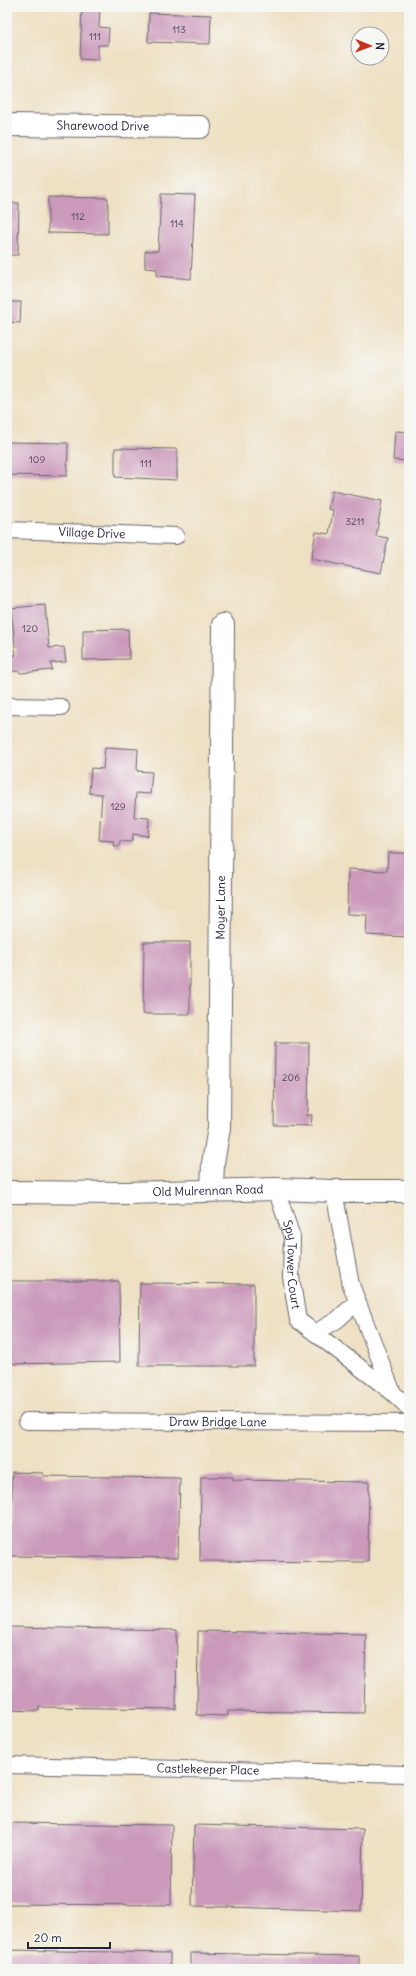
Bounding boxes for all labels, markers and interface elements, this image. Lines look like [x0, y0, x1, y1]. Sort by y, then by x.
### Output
house number: 113 [172, 23, 186, 36]
north arrow [350, 26, 390, 66]
house number: 111 [89, 30, 101, 43]
text: N [373, 42, 387, 50]
street label: Sharewood Drive [57, 118, 149, 133]
house number: 112 [71, 210, 85, 223]
house number: 114 [170, 217, 184, 230]
house number: 109 [29, 453, 45, 466]
house number: 111 [140, 457, 152, 470]
house number: 3211 [345, 515, 365, 528]
street label: Village Drive [58, 524, 126, 541]
house number: 120 [22, 622, 38, 635]
house number: 129 [110, 800, 126, 813]
street label: Moyer Lane [212, 875, 228, 940]
house number: 206 [282, 1071, 300, 1084]
street label: Old Mulrennan Road [152, 1181, 264, 1199]
street label: Spy Tower Court [280, 1218, 304, 1310]
street label: Draw Bridge Lane [169, 1414, 267, 1429]
street label: Castlekeeper Place [157, 1760, 259, 1778]
scale bar [28, 1924, 110, 1950]
text: 20 m [34, 1930, 62, 1945]

